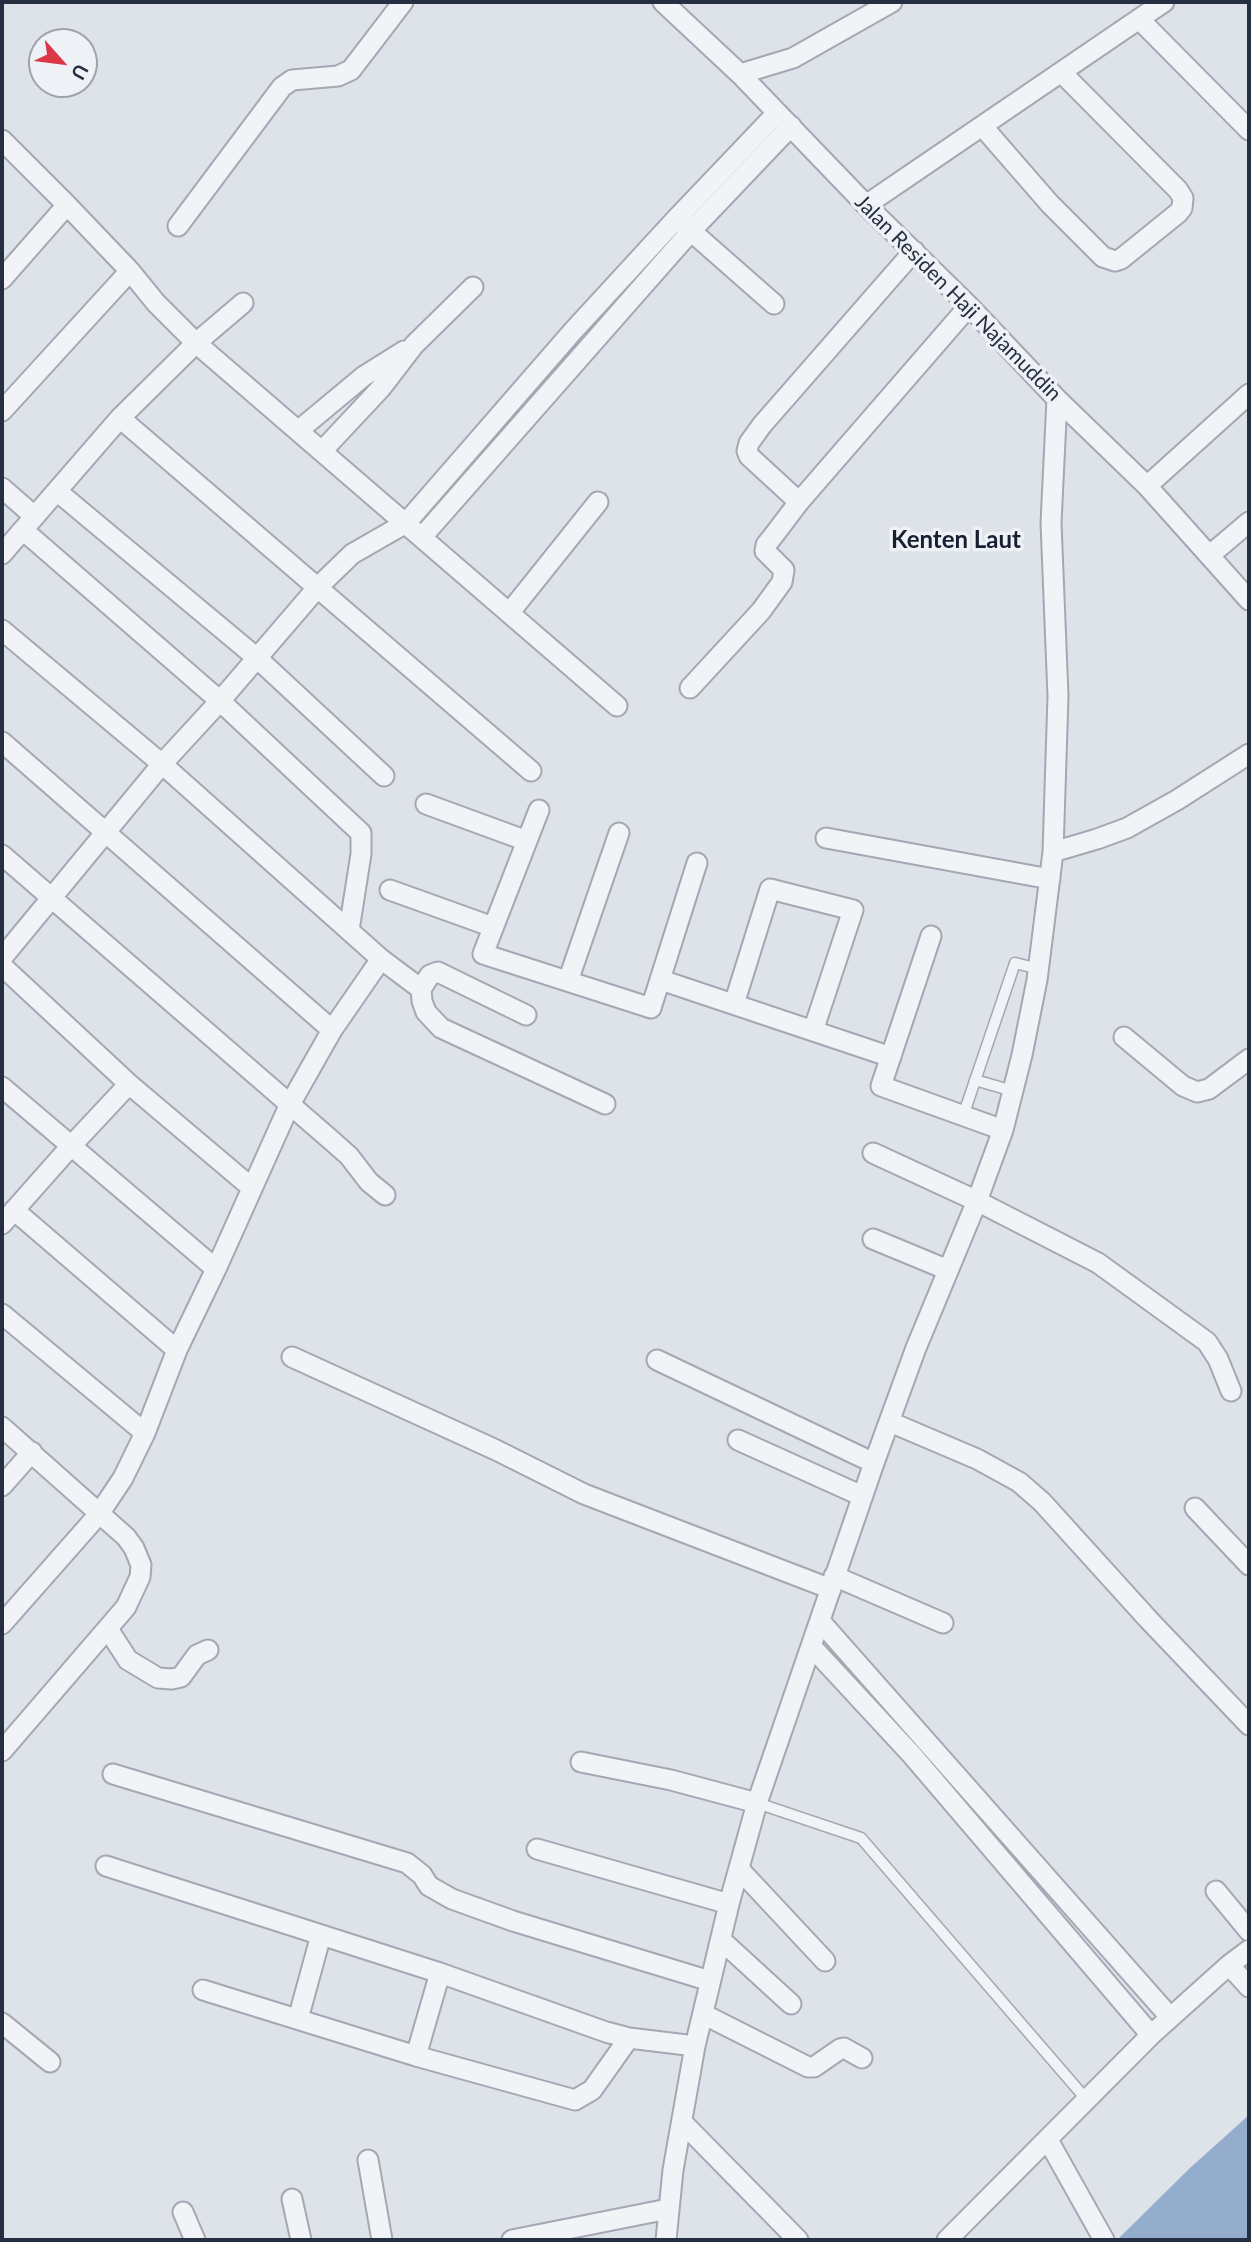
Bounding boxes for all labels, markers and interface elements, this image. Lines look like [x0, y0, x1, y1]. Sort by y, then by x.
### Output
north arrow [28, 28, 98, 98]
text: U [67, 61, 94, 84]
street label: Jalan Residen Haji Najamuddin [850, 190, 1066, 406]
district label: Kenten Laut [891, 526, 1021, 554]

